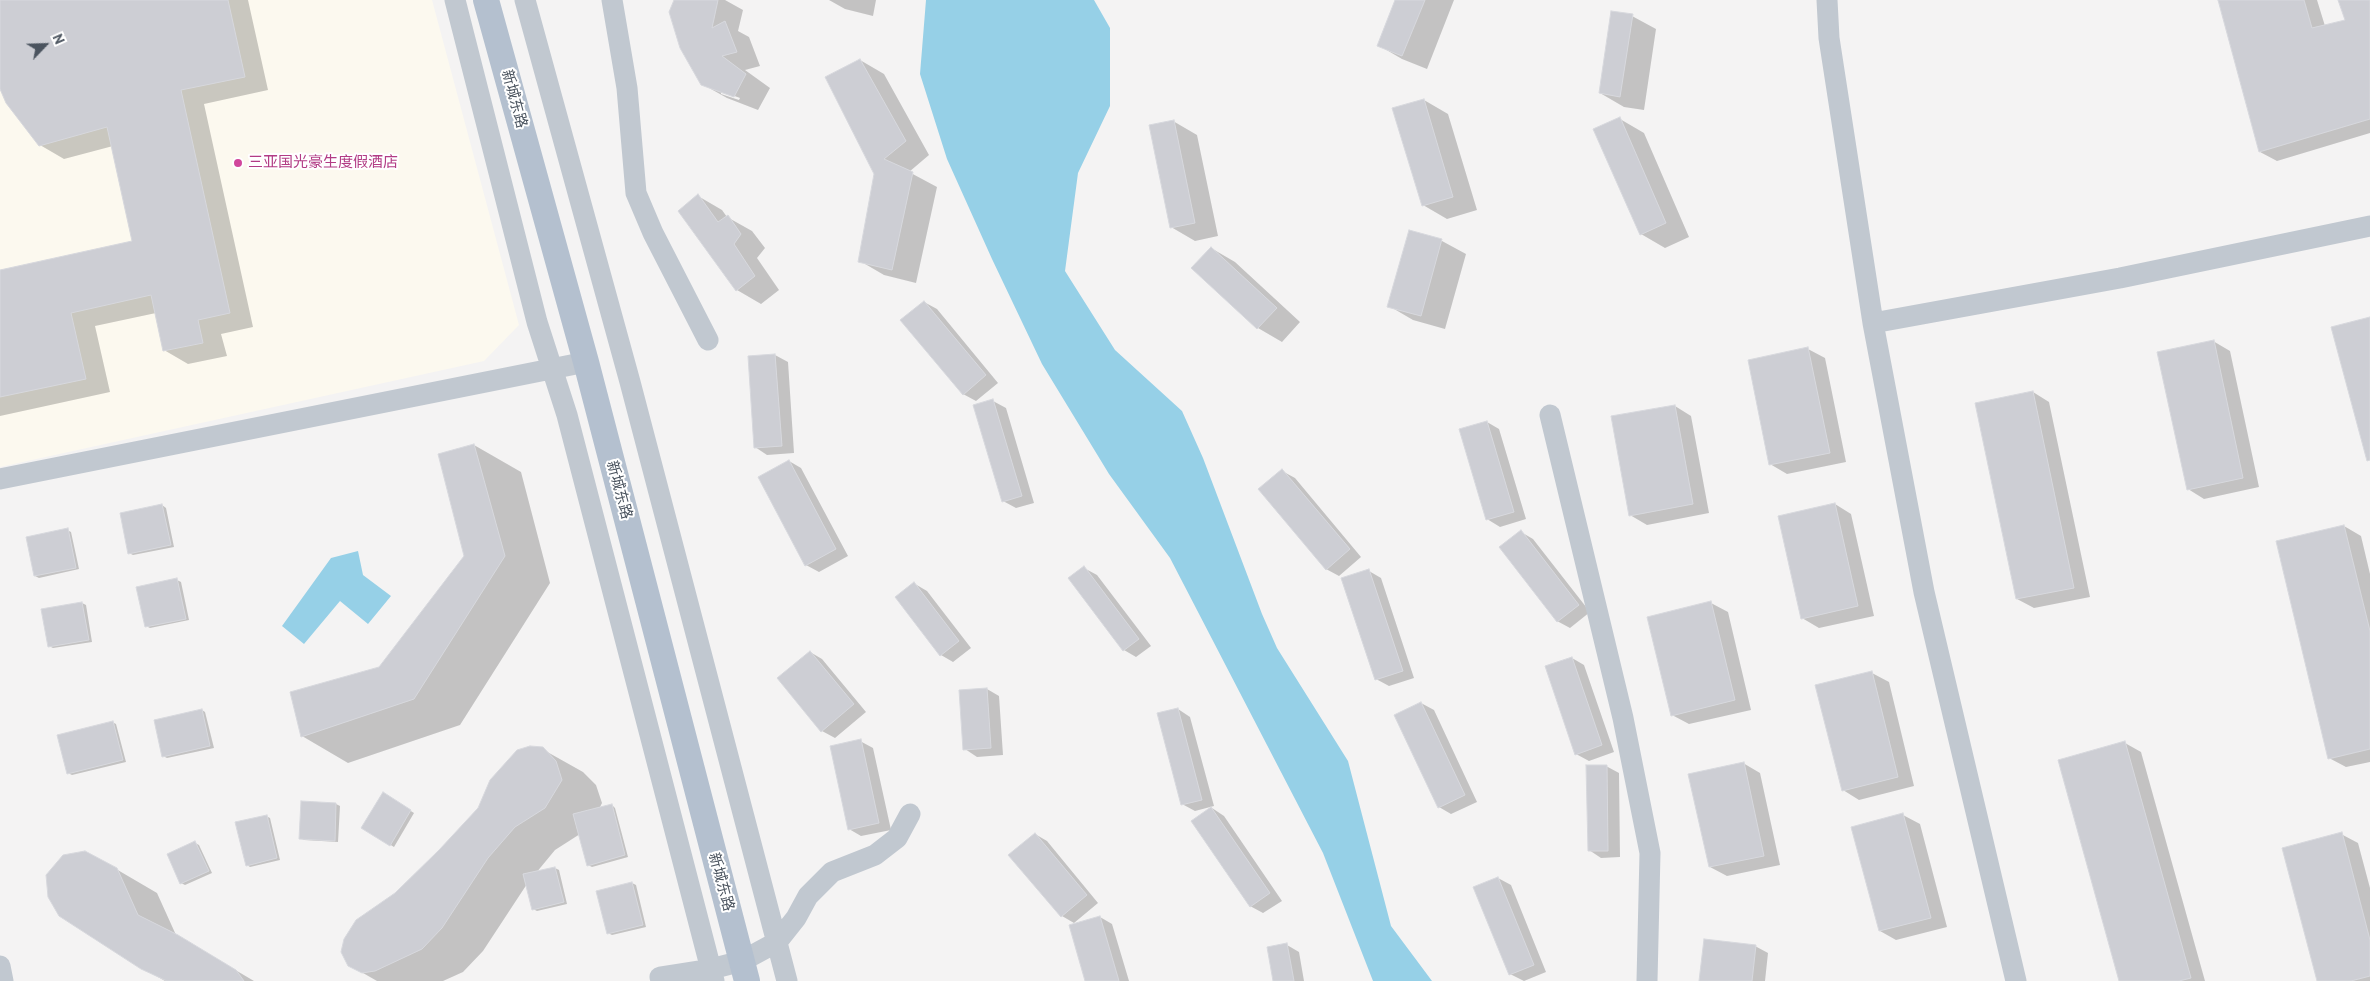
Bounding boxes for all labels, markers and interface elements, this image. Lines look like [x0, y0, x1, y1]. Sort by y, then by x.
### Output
north arrow [20, 20, 70, 70]
text: N [49, 31, 69, 47]
street label: 新城东路 [498, 68, 530, 130]
place label: 三亚国光豪生度假酒店 [248, 154, 398, 172]
marker: 三亚国光豪生度假酒店 [232, 157, 244, 169]
street label: 新城东路 [603, 459, 635, 521]
street label: 新城东路 [705, 851, 737, 913]

